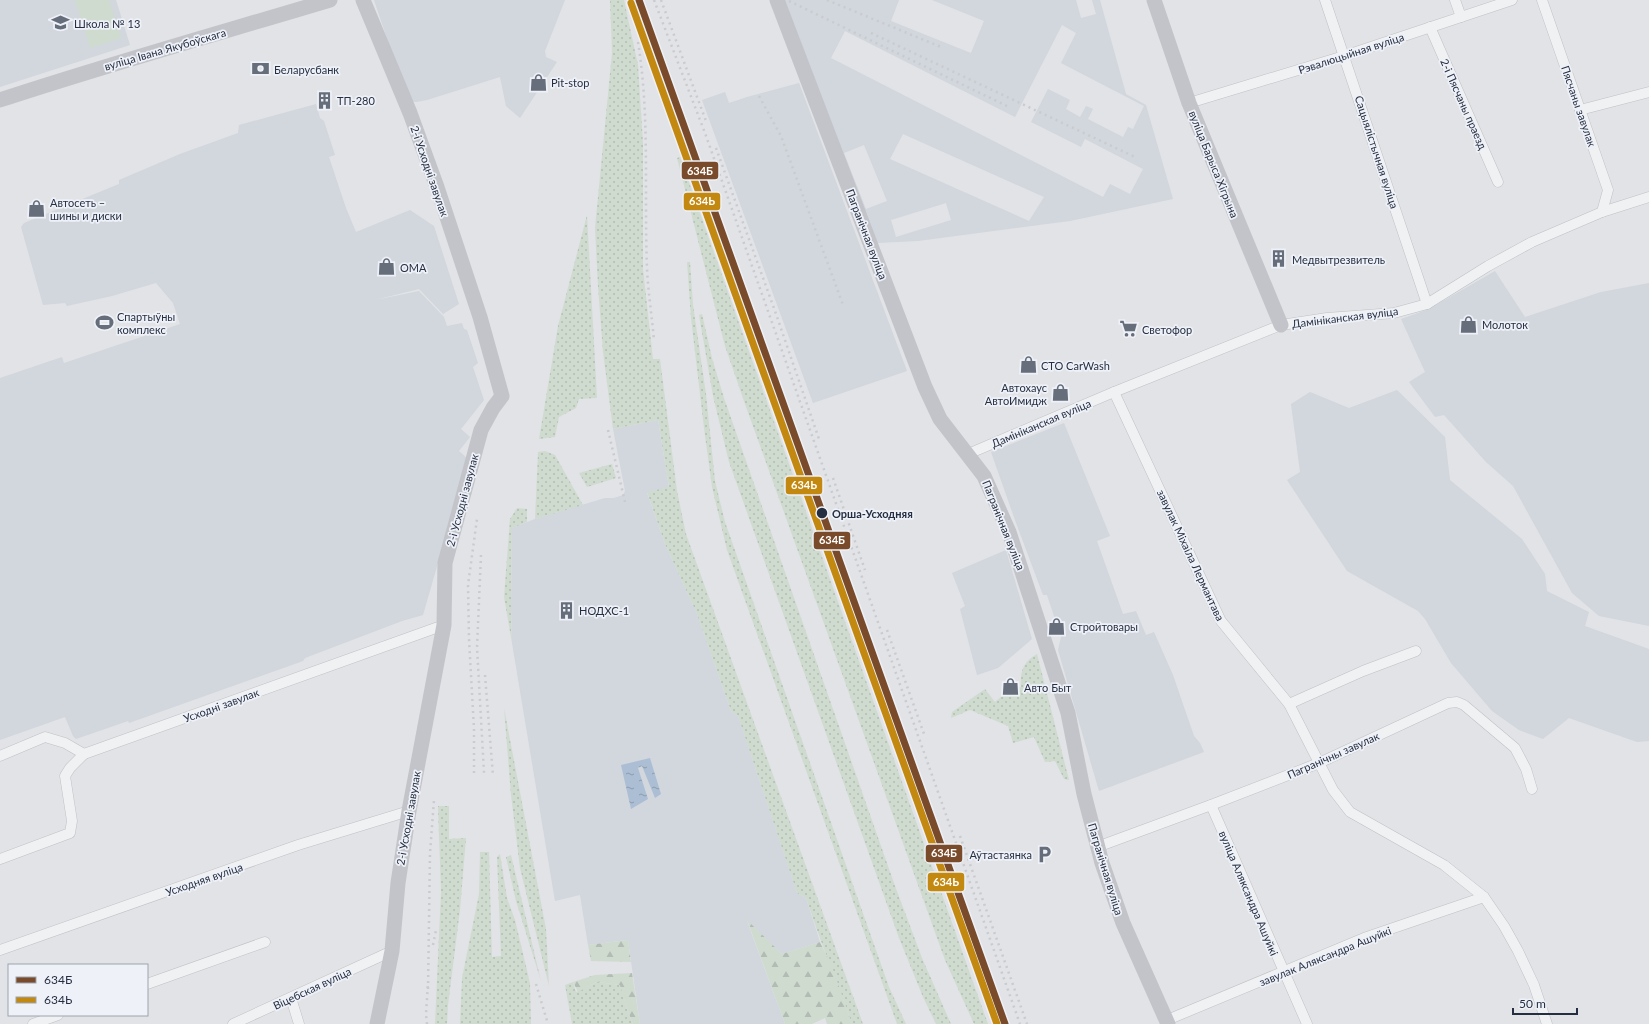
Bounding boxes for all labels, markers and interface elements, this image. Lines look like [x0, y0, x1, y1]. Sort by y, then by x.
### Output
school or university icon: Школа № 13 [51, 13, 71, 33]
place label: Школа № 13 [74, 17, 140, 30]
street label: вуліца Івана Якубоўскага [103, 25, 227, 73]
street label: Рэвалюцыйная вуліца [1297, 30, 1405, 76]
street label: 2-і Пясчаны праезд [1438, 57, 1490, 152]
bank icon: Беларусбанк [251, 59, 271, 79]
place label: Беларусбанк [274, 63, 339, 76]
street label: Пясчаны завулак [1559, 64, 1599, 149]
shop icon: Pit-stop [528, 72, 548, 92]
place label: Pit-stop [551, 76, 589, 89]
building icon: ТП-280 [314, 90, 334, 110]
place label: ТП-280 [337, 94, 375, 107]
street label: Сацыялістычная вуліца [1353, 94, 1401, 210]
street label: вуліца Барыса Хігрына [1187, 109, 1241, 219]
street label: 2-і Усходні завулак [408, 124, 452, 218]
line badge: 634Б [681, 161, 719, 180]
text: 634Б [687, 164, 713, 177]
street label: Пагранічная вуліца [844, 187, 890, 281]
line badge: 634Ь [683, 192, 721, 211]
text: 634Ь [689, 194, 715, 207]
place label: Автосеть – шины и диски [50, 196, 122, 222]
shop icon: Автосеть – шины и диски [27, 198, 47, 218]
building icon: Медвытрезвитель [1269, 249, 1289, 269]
place label: Медвытрезвитель [1292, 253, 1385, 266]
shop icon: ОМА [377, 257, 397, 277]
place label: ОМА [400, 261, 427, 274]
street label: Дамініканская вуліца [1291, 304, 1399, 330]
place label: Спартыўны комплекс [117, 310, 175, 336]
sports icon: Спартыўны комплекс [94, 312, 114, 332]
shop icon: Молоток [1459, 314, 1479, 334]
place label: Молоток [1482, 318, 1528, 331]
supermarket icon: Светофор [1119, 319, 1139, 339]
place label: Светофор [1142, 323, 1192, 336]
shop icon: СТО CarWash [1018, 355, 1038, 375]
place label: СТО CarWash [1041, 359, 1110, 372]
place label: Автохаус АвтоИмидж [985, 381, 1047, 407]
shop icon: Автохаус АвтоИмидж [1050, 383, 1070, 403]
street label: Дамініканская вуліца [989, 396, 1093, 450]
street label: 2-і Усходні завулак [443, 452, 481, 548]
line badge: 634Ь [785, 476, 823, 495]
text: 634Ь [791, 478, 817, 491]
street label: Пагранічная вуліца [980, 478, 1028, 572]
street label: завулак Міхаіла Лермантава [1155, 487, 1227, 623]
marker: Орша-Усходняя [815, 506, 829, 520]
place label: Орша-Усходняя [832, 507, 913, 520]
line badge: 634Б [813, 531, 851, 550]
text: 634Б [819, 533, 845, 546]
building icon: НОДХС-1 [556, 600, 576, 620]
place label: НОДХС-1 [579, 604, 629, 617]
shop icon: Стройтовары [1047, 616, 1067, 636]
place label: Стройтовары [1070, 620, 1138, 633]
shop icon: Авто Быт [1001, 677, 1021, 697]
place label: Авто Быт [1024, 681, 1072, 694]
street label: Усходні завулак [182, 685, 261, 725]
street label: Пагранічны завулак [1285, 729, 1381, 781]
street label: 2-і Усходні завулак [393, 770, 423, 866]
street label: Пагранічная вуліца [1086, 821, 1126, 917]
street label: вуліца Аляксандра Ашуйкі [1217, 829, 1281, 958]
line badge: 634Б [925, 844, 963, 863]
parking icon: Аўтастаянка [1035, 844, 1055, 864]
text: 634Б [931, 846, 957, 859]
place label: Аўтастаянка [969, 848, 1032, 861]
street label: Усходняя вуліца [164, 860, 244, 898]
line badge: 634Ь [927, 872, 965, 892]
text: 634Ь [933, 875, 959, 888]
street label: завулак Аляксандра Ашуйкі [1257, 923, 1393, 988]
legend [8, 964, 148, 1016]
street label: Віцебская вуліца [271, 964, 353, 1012]
text: 634Б [44, 972, 72, 987]
scale bar [1513, 990, 1577, 1016]
text: 634Ь [44, 992, 72, 1007]
text: 50 m [1519, 996, 1546, 1011]

